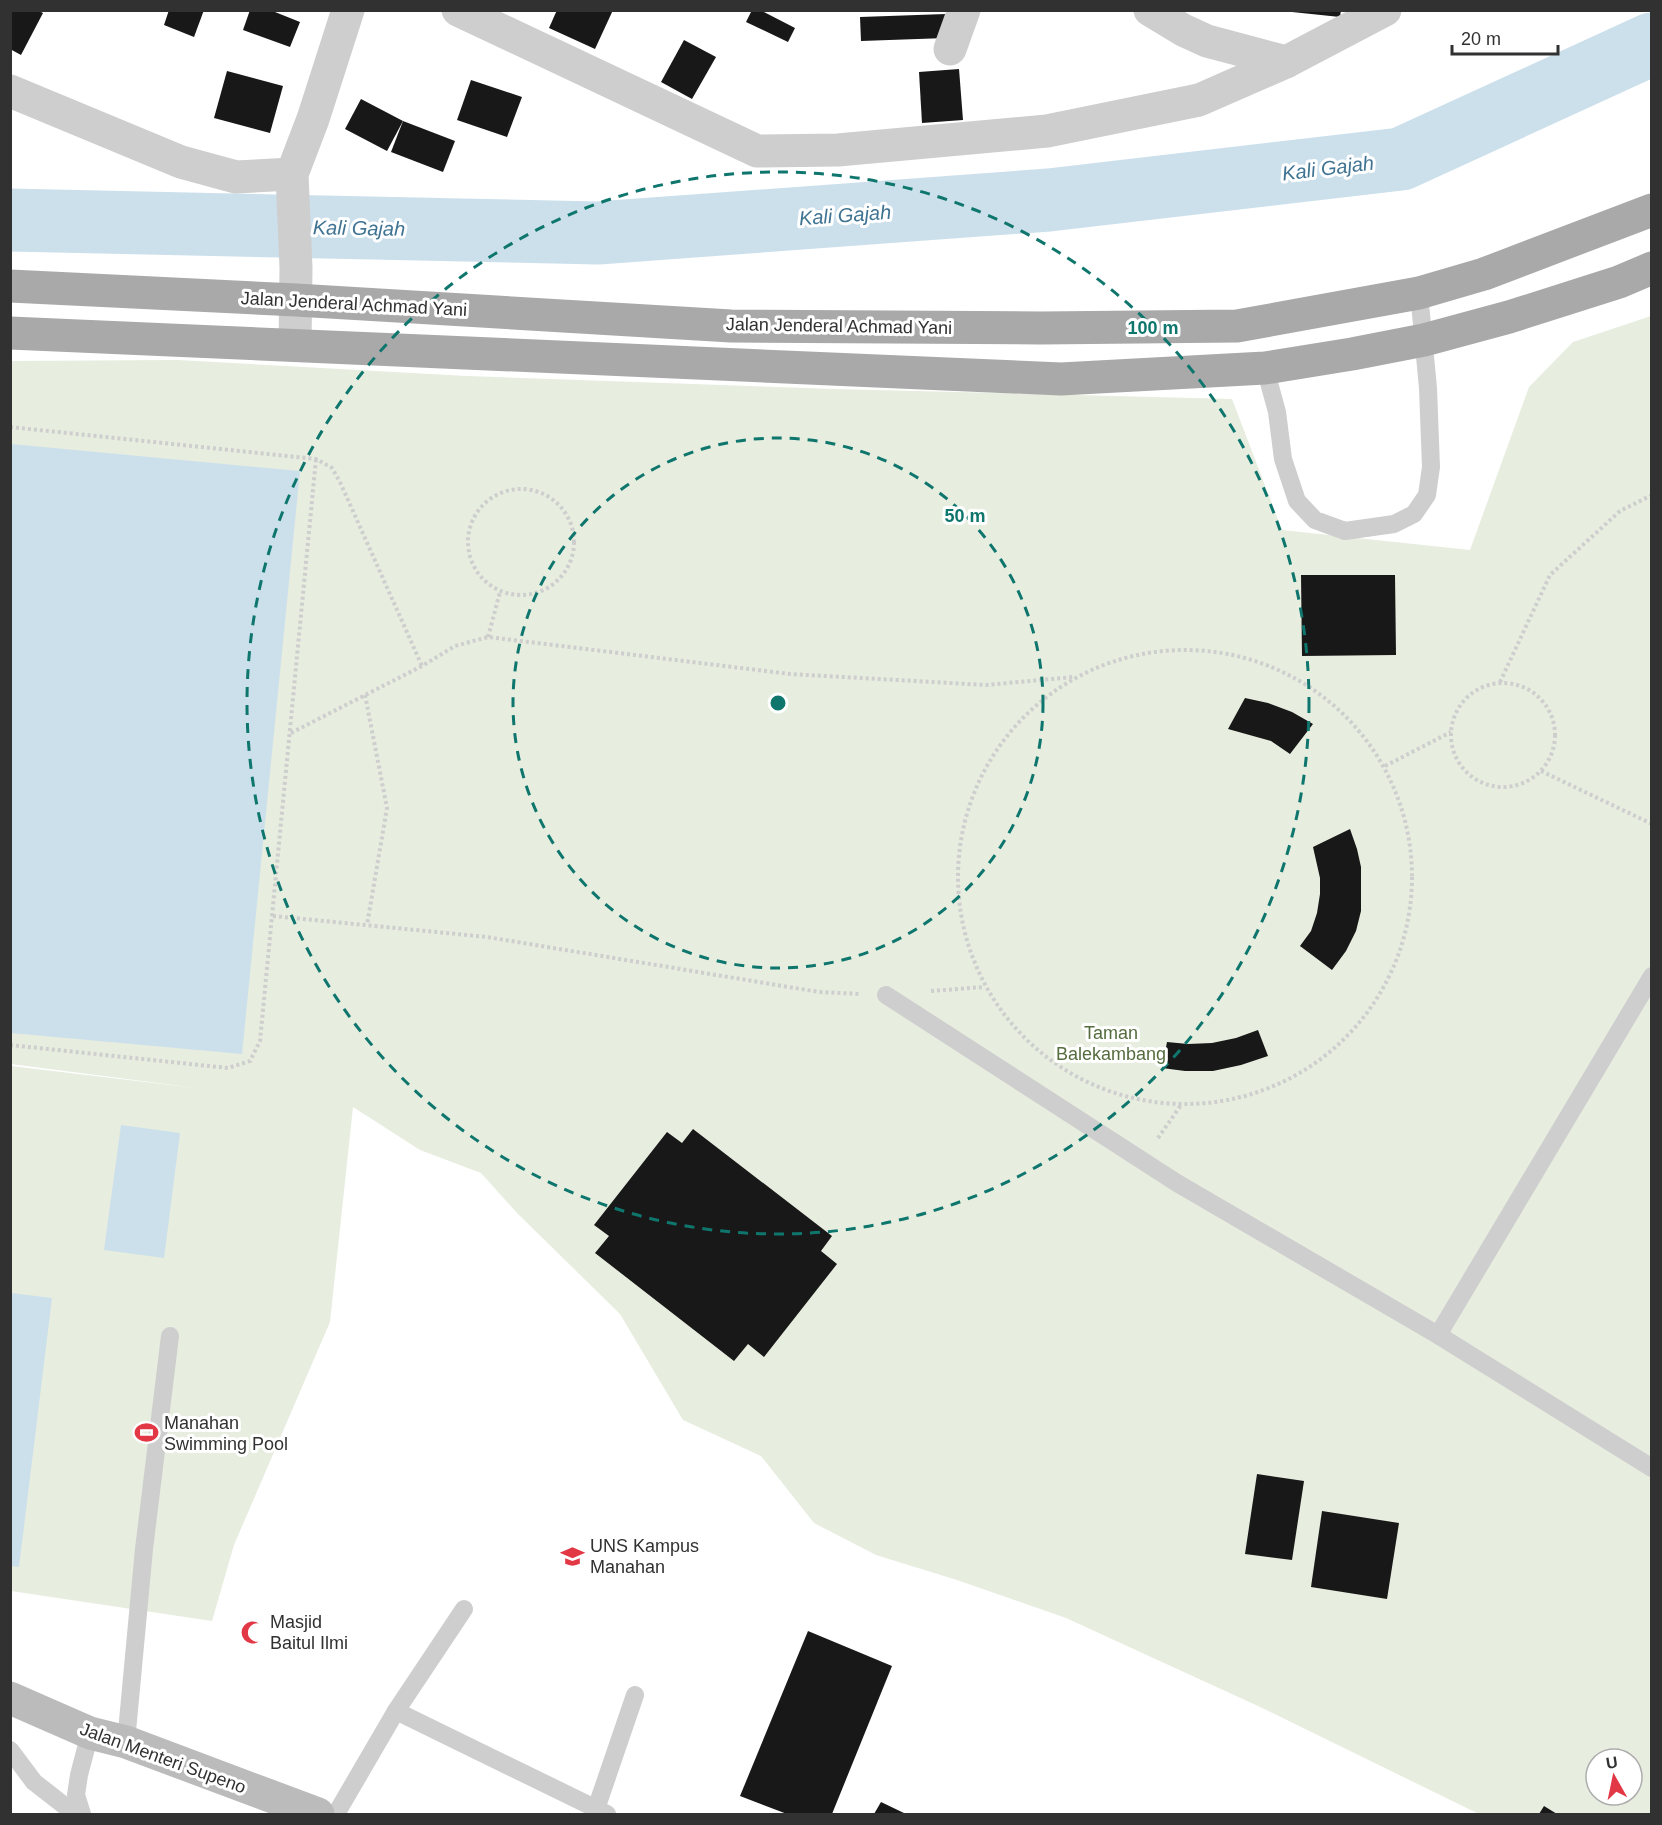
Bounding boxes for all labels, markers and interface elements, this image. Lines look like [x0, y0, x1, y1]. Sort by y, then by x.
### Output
scale bar [1452, 18, 1558, 56]
text: 20 m [1461, 29, 1501, 49]
water label: Kali Gajah [1281, 151, 1375, 185]
water label: Kali Gajah [798, 201, 892, 229]
water label: Kali Gajah [313, 216, 405, 240]
street label: Jalan Jenderal Achmad Yani [240, 288, 468, 320]
street label: Jalan Jenderal Achmad Yani [726, 314, 952, 338]
text: 100 m [1127, 318, 1179, 338]
text: 50 m [944, 506, 986, 526]
centre of rings [768, 693, 788, 713]
park label: Taman Balekambang [1056, 1023, 1166, 1064]
place label: Manahan Swimming Pool [164, 1413, 288, 1454]
sports icon: Manahan Swimming Pool [133, 1420, 159, 1446]
place label: UNS Kampus Manahan [590, 1536, 699, 1577]
school or university icon: UNS Kampus Manahan [559, 1543, 585, 1569]
place label: Masjid Baitul Ilmi [270, 1612, 348, 1653]
mosque icon: Masjid Baitul Ilmi [239, 1619, 265, 1645]
street label: Jalan Menteri Supeno [77, 1719, 249, 1797]
north arrow [1584, 1747, 1644, 1807]
text: U [1605, 1753, 1619, 1772]

